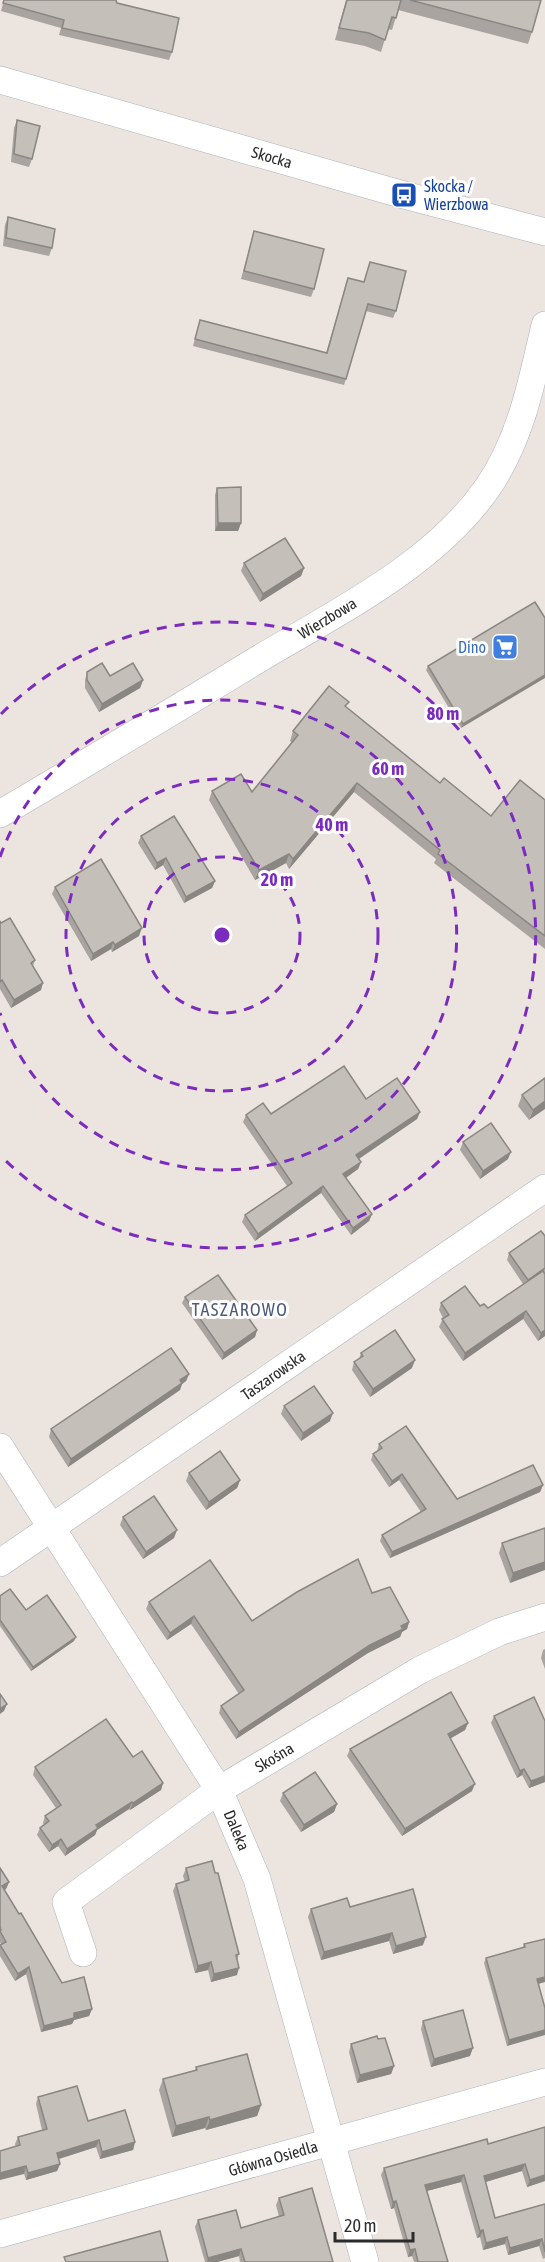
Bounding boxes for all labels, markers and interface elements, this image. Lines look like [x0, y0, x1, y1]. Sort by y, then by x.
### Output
street label: Skocka [250, 143, 294, 171]
place label: Skocka / Wierzbowa [424, 177, 489, 213]
bus stop icon: Skocka / Wierzbowa [389, 180, 419, 210]
street label: Wierzbowa [295, 594, 359, 642]
supermarket icon: Dino [490, 632, 520, 662]
place label: Dino [458, 638, 486, 656]
text: 80 m [427, 703, 459, 724]
text: 60 m [372, 758, 404, 779]
text: 40 m [315, 814, 348, 835]
text: 20 m [261, 869, 293, 890]
centre of rings [212, 925, 232, 945]
district label: TASZAROWO [192, 1299, 288, 1320]
street label: Taszarowska [238, 1346, 308, 1404]
street label: Skośna [251, 1739, 297, 1775]
street label: Daleka [220, 1807, 254, 1853]
street label: Główna Osiedla [226, 2137, 320, 2179]
scale bar [335, 2205, 413, 2243]
text: 20 m [344, 2215, 376, 2236]

